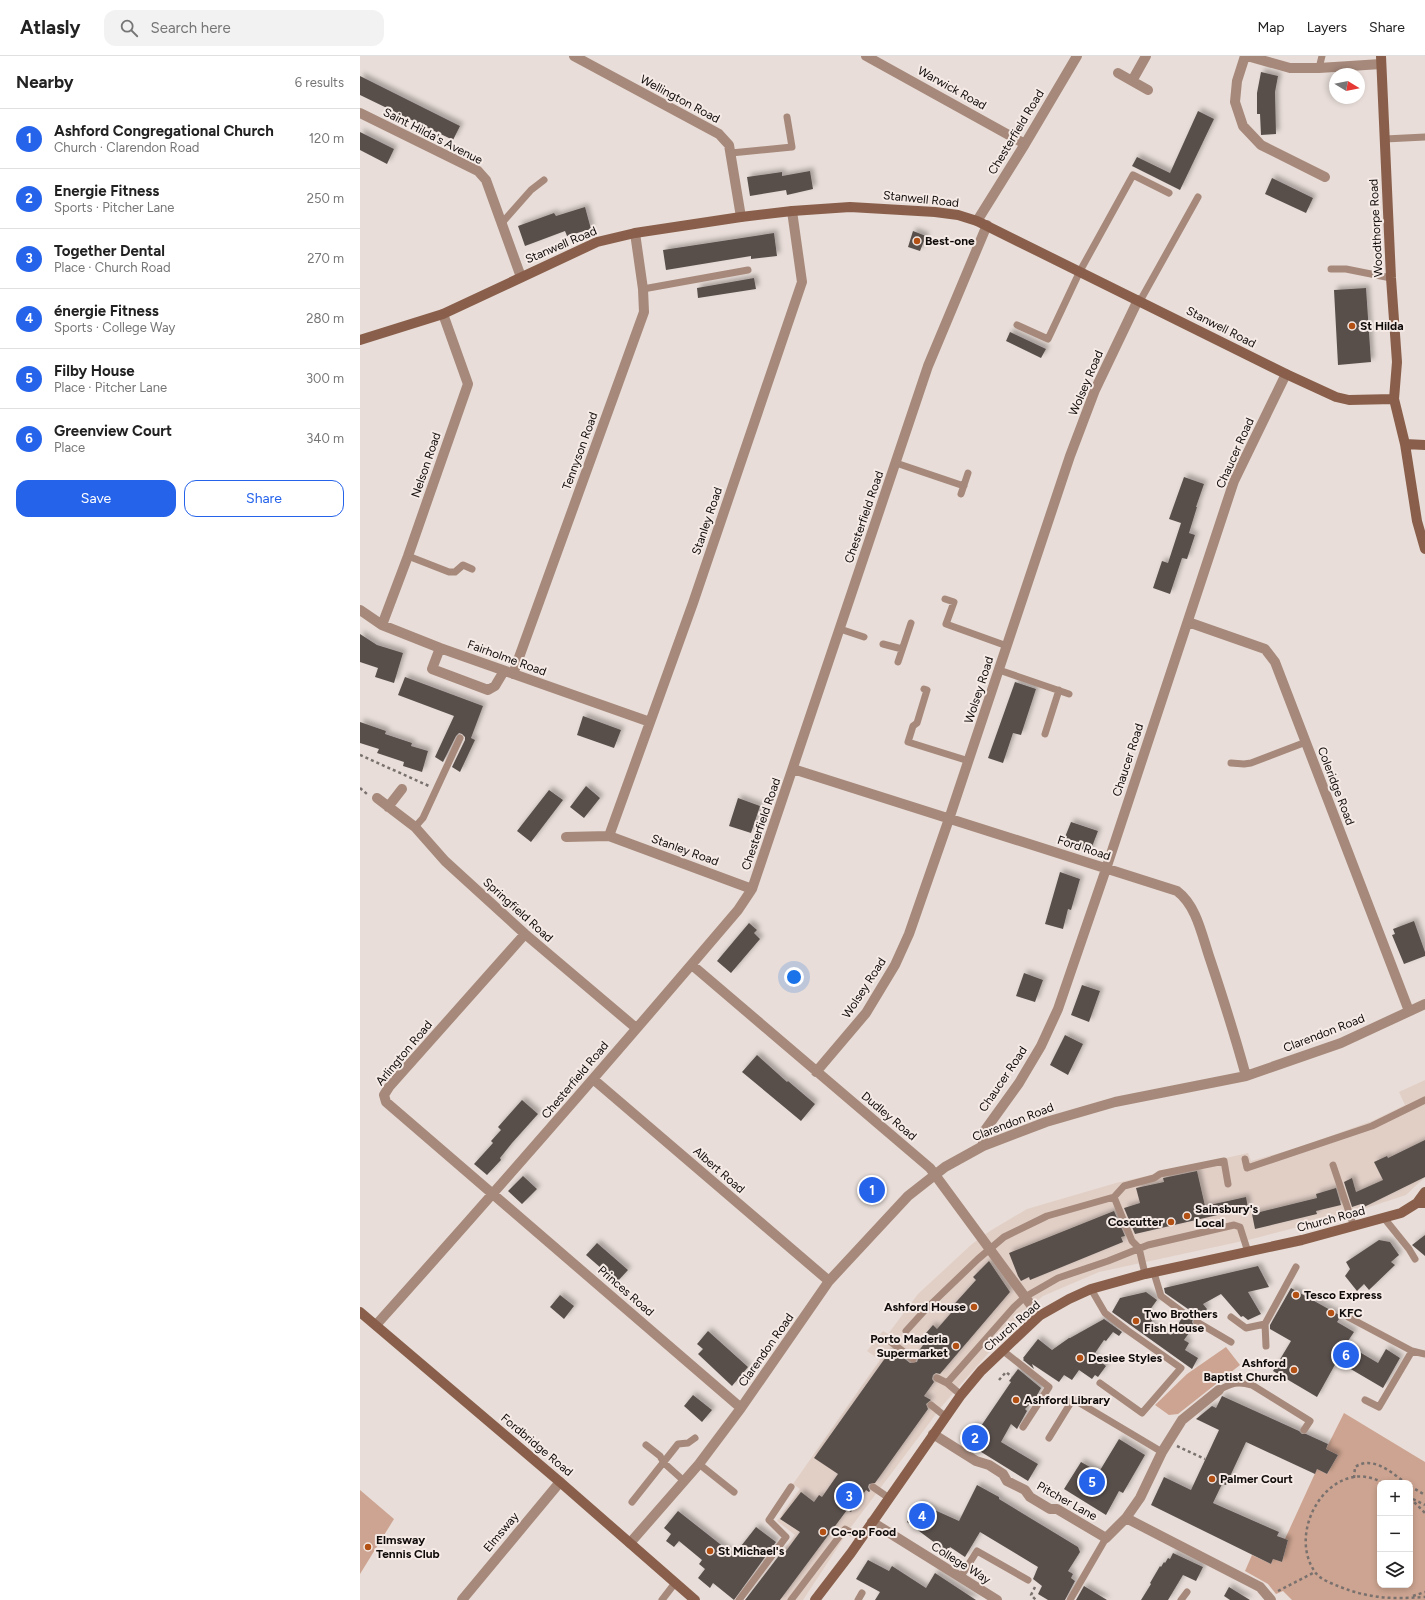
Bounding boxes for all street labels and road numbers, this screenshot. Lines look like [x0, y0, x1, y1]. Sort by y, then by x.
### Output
street label: Warwick Road [915, 63, 989, 113]
street label: Wellington Road [638, 72, 722, 126]
street label: Chesterfield Road [985, 87, 1047, 177]
street label: Saint Hilda's Avenue [381, 105, 485, 167]
street label: Woodthorpe Road [1366, 178, 1386, 278]
street label: Stanwell Road [882, 188, 960, 210]
street label: Stanwell Road [523, 224, 599, 266]
street label: Stanwell Road [1184, 303, 1258, 351]
street label: Wolsey Road [1066, 348, 1106, 418]
street label: Tennyson Road [559, 410, 601, 492]
street label: Chaucer Road [1213, 416, 1257, 490]
street label: Nelson Road [408, 430, 444, 500]
street label: Chesterfield Road [842, 469, 886, 565]
street label: Stanley Road [689, 485, 725, 557]
street label: Fairholme Road [466, 637, 548, 679]
street label: Wolsey Road [962, 655, 996, 725]
street label: Chaucer Road [1110, 722, 1146, 798]
street label: Coleridge Road [1315, 745, 1357, 827]
street label: Chesterfield Road [739, 776, 783, 872]
street label: Stanley Road [649, 831, 721, 869]
street label: Ford Road [1056, 833, 1112, 863]
street label: Springfield Road [480, 875, 556, 945]
street label: Wolsey Road [839, 955, 889, 1021]
street label: Clarendon Road [1281, 1011, 1367, 1055]
street label: Arlington Road [373, 1018, 435, 1088]
street label: Chesterfield Road [539, 1038, 611, 1122]
street label: Chaucer Road [976, 1044, 1030, 1114]
street label: Dudley Road [858, 1089, 920, 1143]
street label: Clarendon Road [970, 1100, 1056, 1144]
street label: Albert Road [690, 1144, 748, 1196]
street label: Church Road [1295, 1203, 1367, 1235]
street label: Princes Road [595, 1263, 657, 1319]
street label: Church Road [981, 1298, 1043, 1354]
street label: Clarendon Road [736, 1311, 796, 1389]
street label: Fordbridge Road [498, 1411, 576, 1479]
street label: Pitcher Lane [1034, 1479, 1100, 1523]
street label: Elmsway [480, 1509, 522, 1555]
street label: College Way [929, 1539, 994, 1587]

